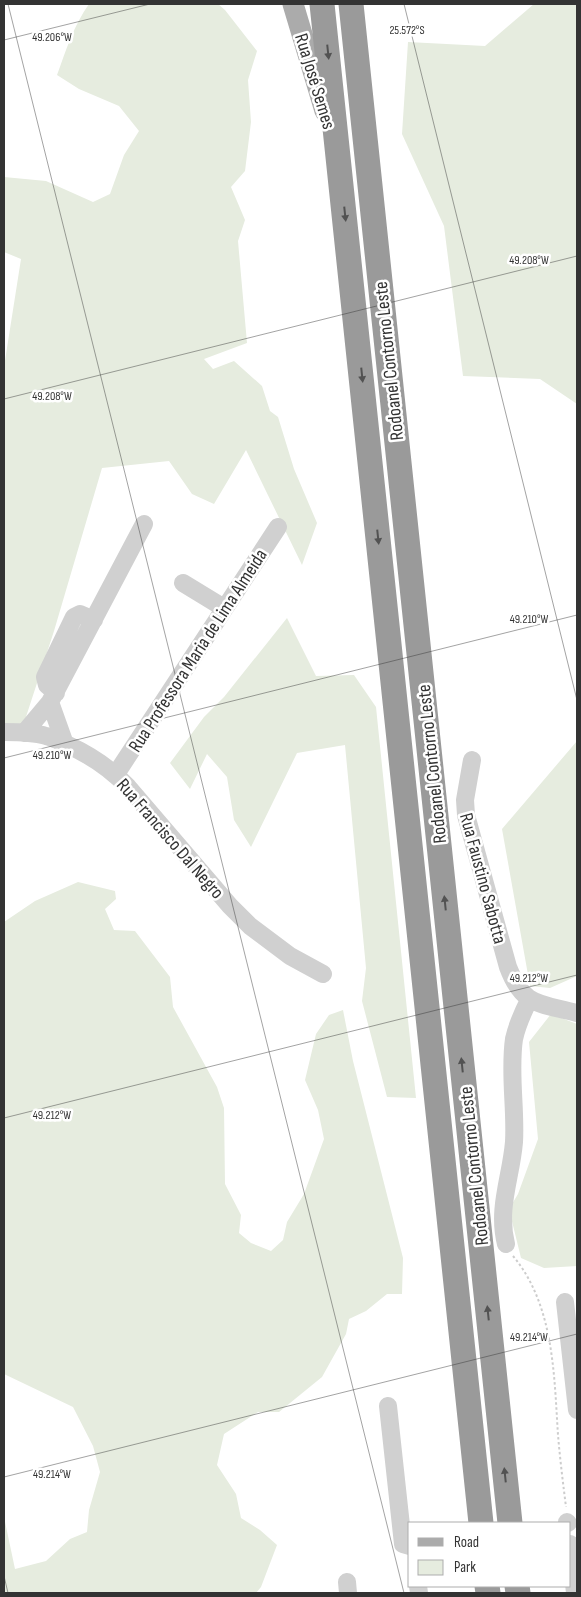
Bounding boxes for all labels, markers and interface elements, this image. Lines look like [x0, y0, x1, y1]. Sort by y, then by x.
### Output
text: 25.572°S [389, 23, 425, 38]
text: 49.206°W [32, 30, 72, 45]
street label: Rua José Semes [289, 31, 340, 132]
one-way arrow [324, 45, 332, 61]
one-way arrow [341, 206, 349, 222]
text: 49.208°W [509, 253, 549, 268]
street label: Rodoanel Contorno Leste [370, 280, 409, 441]
one-way arrow [358, 368, 366, 384]
text: 49.208°W [32, 389, 72, 404]
one-way arrow [374, 529, 382, 545]
street label: Rua Professora Maria de Lima Almeida [124, 545, 273, 757]
text: 49.210°W [510, 612, 549, 627]
street label: Rodoanel Contorno Leste [413, 683, 452, 844]
text: 49.210°W [33, 748, 72, 763]
street label: Rua Francisco Dal Negro [111, 774, 228, 904]
street label: Rua Faustino Sabotta [454, 811, 511, 946]
one-way arrow [441, 895, 449, 911]
text: 49.212°W [510, 971, 548, 986]
one-way arrow [458, 1056, 466, 1072]
street label: Rodoanel Contorno Leste [455, 1085, 494, 1246]
text: 49.212°W [33, 1108, 71, 1123]
one-way arrow [484, 1305, 492, 1321]
text: 49.214°W [510, 1330, 548, 1345]
one-way arrow [501, 1466, 509, 1482]
text: 49.214°W [33, 1467, 71, 1482]
legend [408, 1522, 571, 1587]
text: Road [454, 1533, 479, 1552]
text: Park [454, 1558, 476, 1577]

